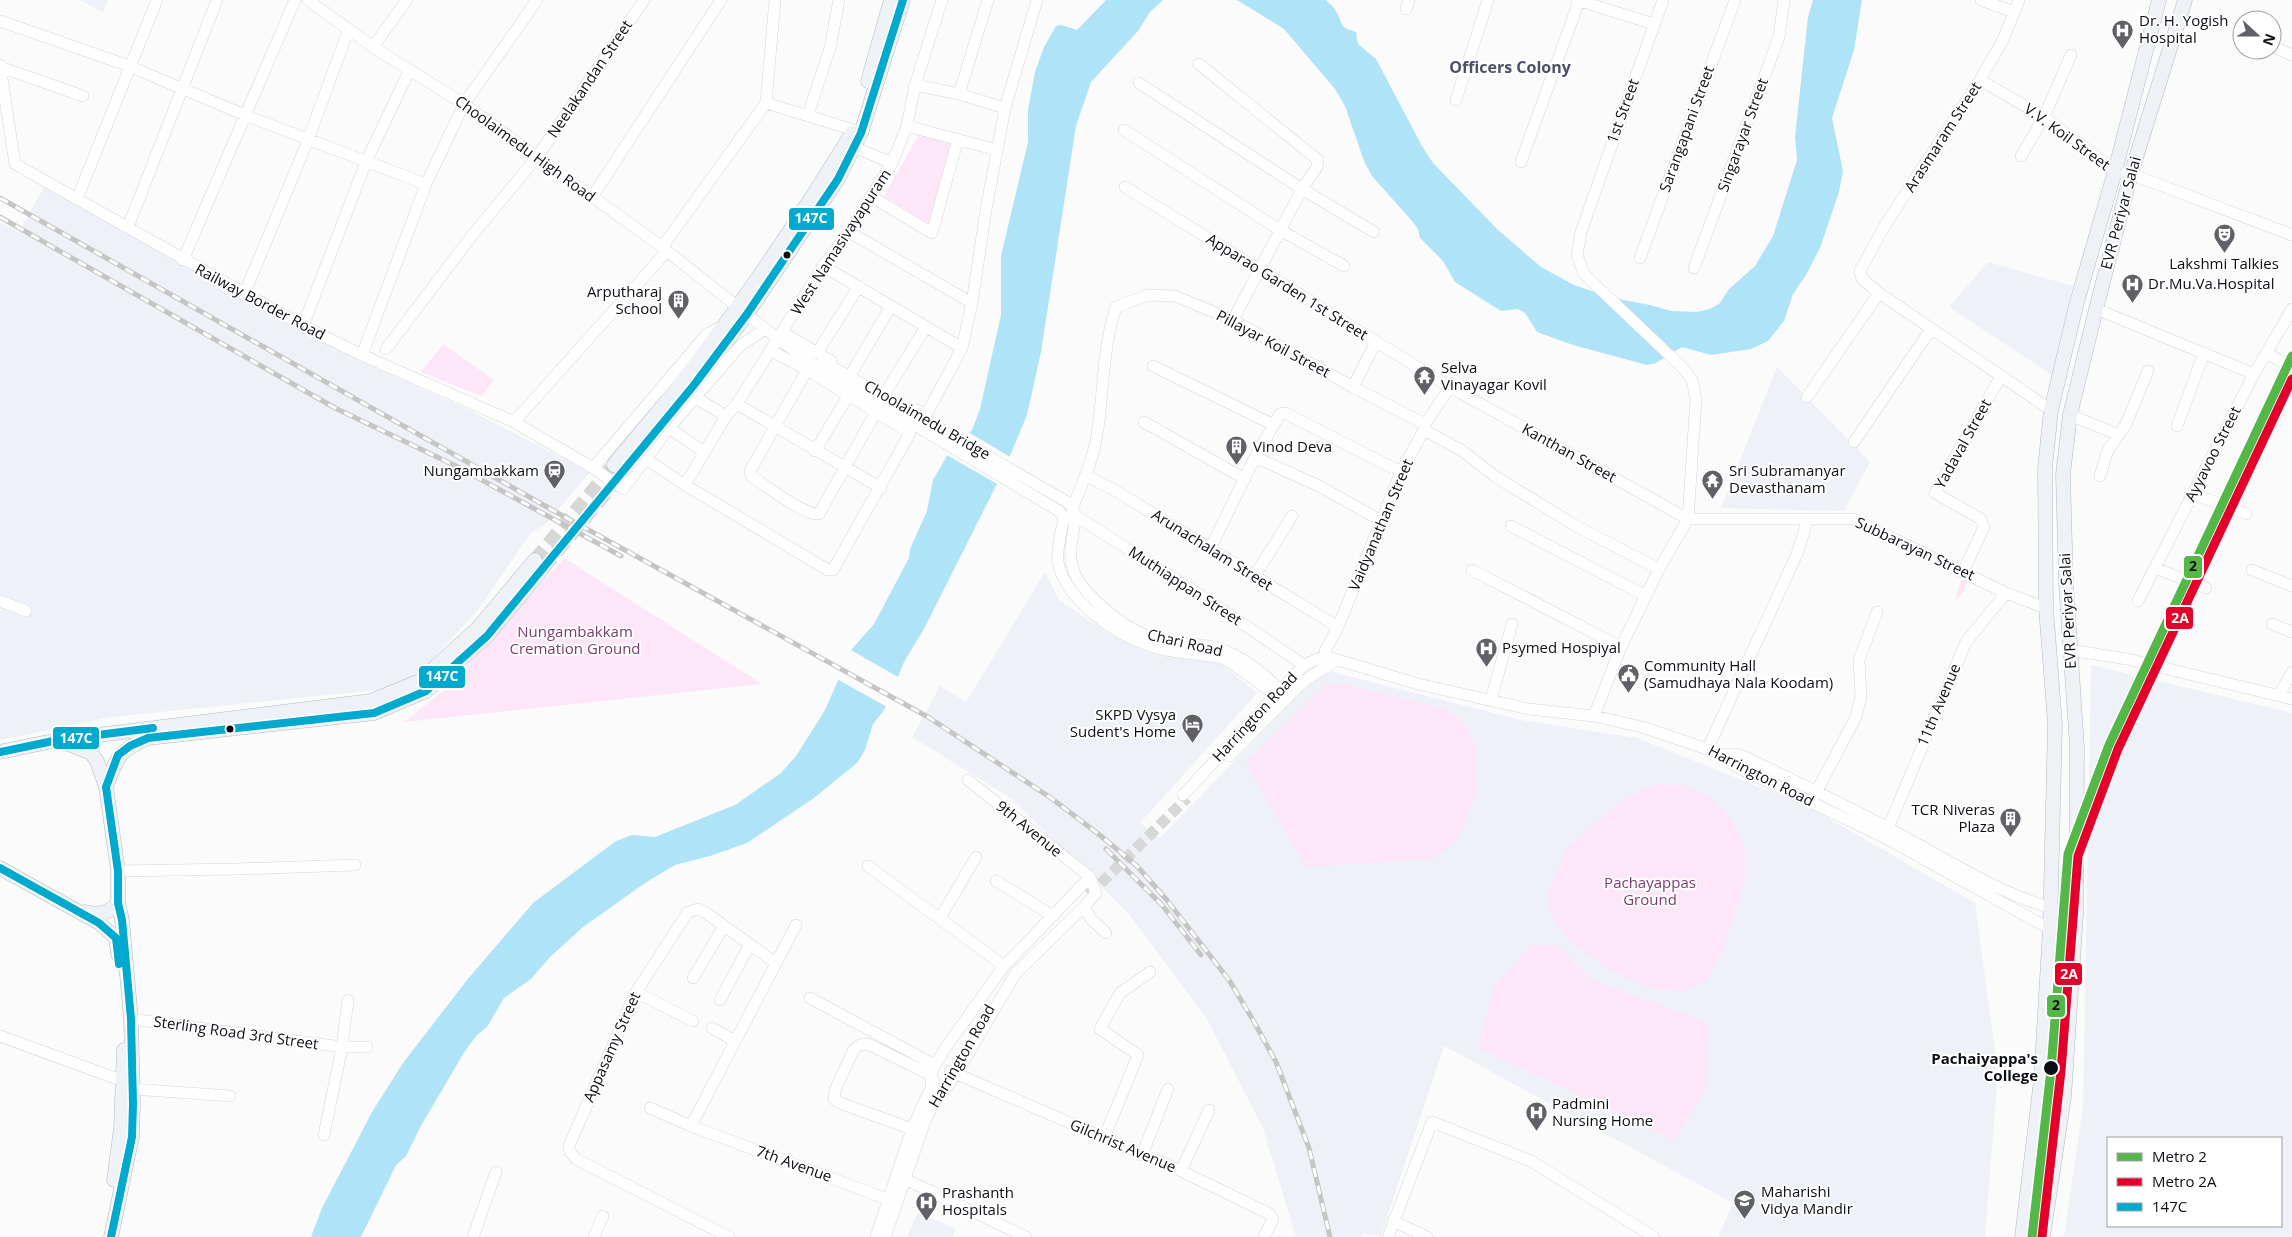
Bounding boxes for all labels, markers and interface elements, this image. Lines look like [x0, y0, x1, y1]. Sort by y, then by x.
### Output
place label: Dr. H. Yogish Hospital [2139, 10, 2228, 47]
north arrow [2232, 10, 2282, 60]
street label: Neelakandan Street [542, 16, 636, 141]
hospital icon: Dr. H. Yogish Hospital [2111, 18, 2135, 49]
text: N [2259, 31, 2281, 49]
district label: Officers Colony [1449, 56, 1572, 78]
street label: Sarangapani Street [1654, 63, 1718, 195]
street label: Singarayar Street [1712, 75, 1772, 194]
street label: 1st Street [1601, 76, 1643, 145]
street label: Arasmaram Street [1899, 78, 1985, 195]
street label: Choolaimedu High Road [451, 90, 600, 206]
street label: V.V. Koil Street [2021, 98, 2114, 174]
street label: EVR Periyar Salai [2095, 154, 2145, 271]
street label: West Namasivayapuram [786, 165, 895, 318]
line badge: 147C [788, 207, 835, 231]
text: 147C [795, 208, 828, 227]
theatre icon: Lakshmi Talkies [2212, 223, 2236, 254]
street label: Apparao Garden 1st Street [1203, 228, 1372, 344]
unlabelled marker [782, 250, 792, 260]
place label: Lakshmi Talkies [2169, 253, 2279, 273]
street label: Railway Border Road [192, 258, 329, 344]
hospital icon: Dr.Mu.Va.Hospital [2120, 272, 2144, 303]
place label: Dr.Mu.Va.Hospital [2148, 273, 2274, 293]
place label: Arputharaj School [587, 281, 662, 318]
building icon: Arputharaj School [666, 289, 690, 320]
street label: Pillayar Koil Street [1213, 305, 1334, 382]
place label: Selva Vinayagar Kovil [1441, 357, 1547, 394]
temple icon: Selva Vinayagar Kovil [1413, 365, 1437, 396]
street label: Choolaimedu Bridge [861, 375, 994, 463]
street label: Yadaval Street [1929, 395, 1995, 492]
street label: Ayyavoo Street [2180, 403, 2245, 505]
street label: Kanthan Street [1519, 418, 1620, 486]
building icon: Vinod Deva [1225, 435, 1249, 466]
place label: Vinod Deva [1253, 436, 1332, 456]
street label: Vaidyanathan Street [1343, 456, 1417, 594]
station icon: Nungambakkam [543, 459, 567, 490]
place label: Nungambakkam [423, 460, 539, 480]
place label: Sri Subramanyar Devasthanam [1729, 460, 1846, 497]
temple icon: Sri Subramanyar Devasthanam [1701, 468, 1725, 499]
street label: Arunachalam Street [1148, 504, 1277, 594]
street label: Subbarayan Street [1853, 512, 1978, 585]
street label: Muthiappan Street [1125, 541, 1246, 629]
street label: EVR Periyar Salai [2054, 553, 2080, 670]
line badge: 2 [2183, 555, 2203, 579]
text: 2 [2189, 556, 2197, 575]
line badge: 2A [2165, 606, 2194, 630]
text: 2A [2171, 608, 2189, 627]
park label: Nungambakkam Cremation Ground [509, 621, 641, 658]
street label: Chari Road [1146, 624, 1225, 660]
hospital icon: Psymed Hospiyal [1474, 636, 1498, 667]
place label: Psymed Hospiyal [1502, 637, 1621, 657]
place label: Community Hall (Samudhaya Nala Koodam) [1644, 655, 1833, 692]
street label: 11th Avenue [1912, 660, 1964, 749]
public building icon: Community Hall (Samudhaya Nala Koodam) [1616, 663, 1640, 694]
line badge: 147C [418, 665, 466, 689]
text: 147C [426, 666, 459, 685]
street label: Harrington Road [1207, 667, 1301, 766]
place label: SKPD Vysya Sudent's Home [1070, 704, 1176, 741]
hotel icon: SKPD Vysya Sudent's Home [1180, 712, 1204, 743]
unlabelled marker [225, 724, 235, 734]
line badge: 147C [52, 726, 100, 750]
text: 147C [60, 728, 93, 747]
street label: Harrington Road [1705, 740, 1818, 810]
street label: 9th Avenue [993, 796, 1067, 861]
place label: TCR Niveras Plaza [1912, 799, 1995, 836]
building icon: TCR Niveras Plaza [1999, 807, 2023, 838]
park label: Pachayappas Ground [1604, 872, 1696, 909]
line badge: 2A [2054, 962, 2083, 986]
text: 2A [2060, 964, 2078, 983]
street label: Appasamy Street [578, 988, 644, 1105]
line badge: 2 [2046, 994, 2066, 1018]
text: 2 [2052, 995, 2060, 1014]
street label: Harrington Road [923, 1000, 999, 1111]
street label: Sterling Road 3rd Street [152, 1011, 320, 1053]
place label: Pachaiyappa's College [1931, 1048, 2038, 1085]
marker: Pachaiyappa's College [2042, 1059, 2060, 1077]
place label: Padmini Nursing Home [1552, 1093, 1653, 1130]
hospital icon: Padmini Nursing Home [1524, 1101, 1548, 1132]
street label: Gilchrist Avenue [1067, 1114, 1179, 1176]
legend [2107, 1137, 2282, 1227]
street label: 7th Avenue [754, 1140, 835, 1186]
text: Metro 2 [2152, 1146, 2207, 1166]
text: Metro 2A [2152, 1171, 2217, 1191]
place label: Maharishi Vidya Mandir [1761, 1181, 1853, 1218]
place label: Prashanth Hospitals [942, 1182, 1014, 1219]
school or university icon: Maharishi Vidya Mandir [1733, 1189, 1757, 1220]
hospital icon: Prashanth Hospitals [914, 1190, 938, 1221]
text: 147C [2152, 1196, 2187, 1216]

